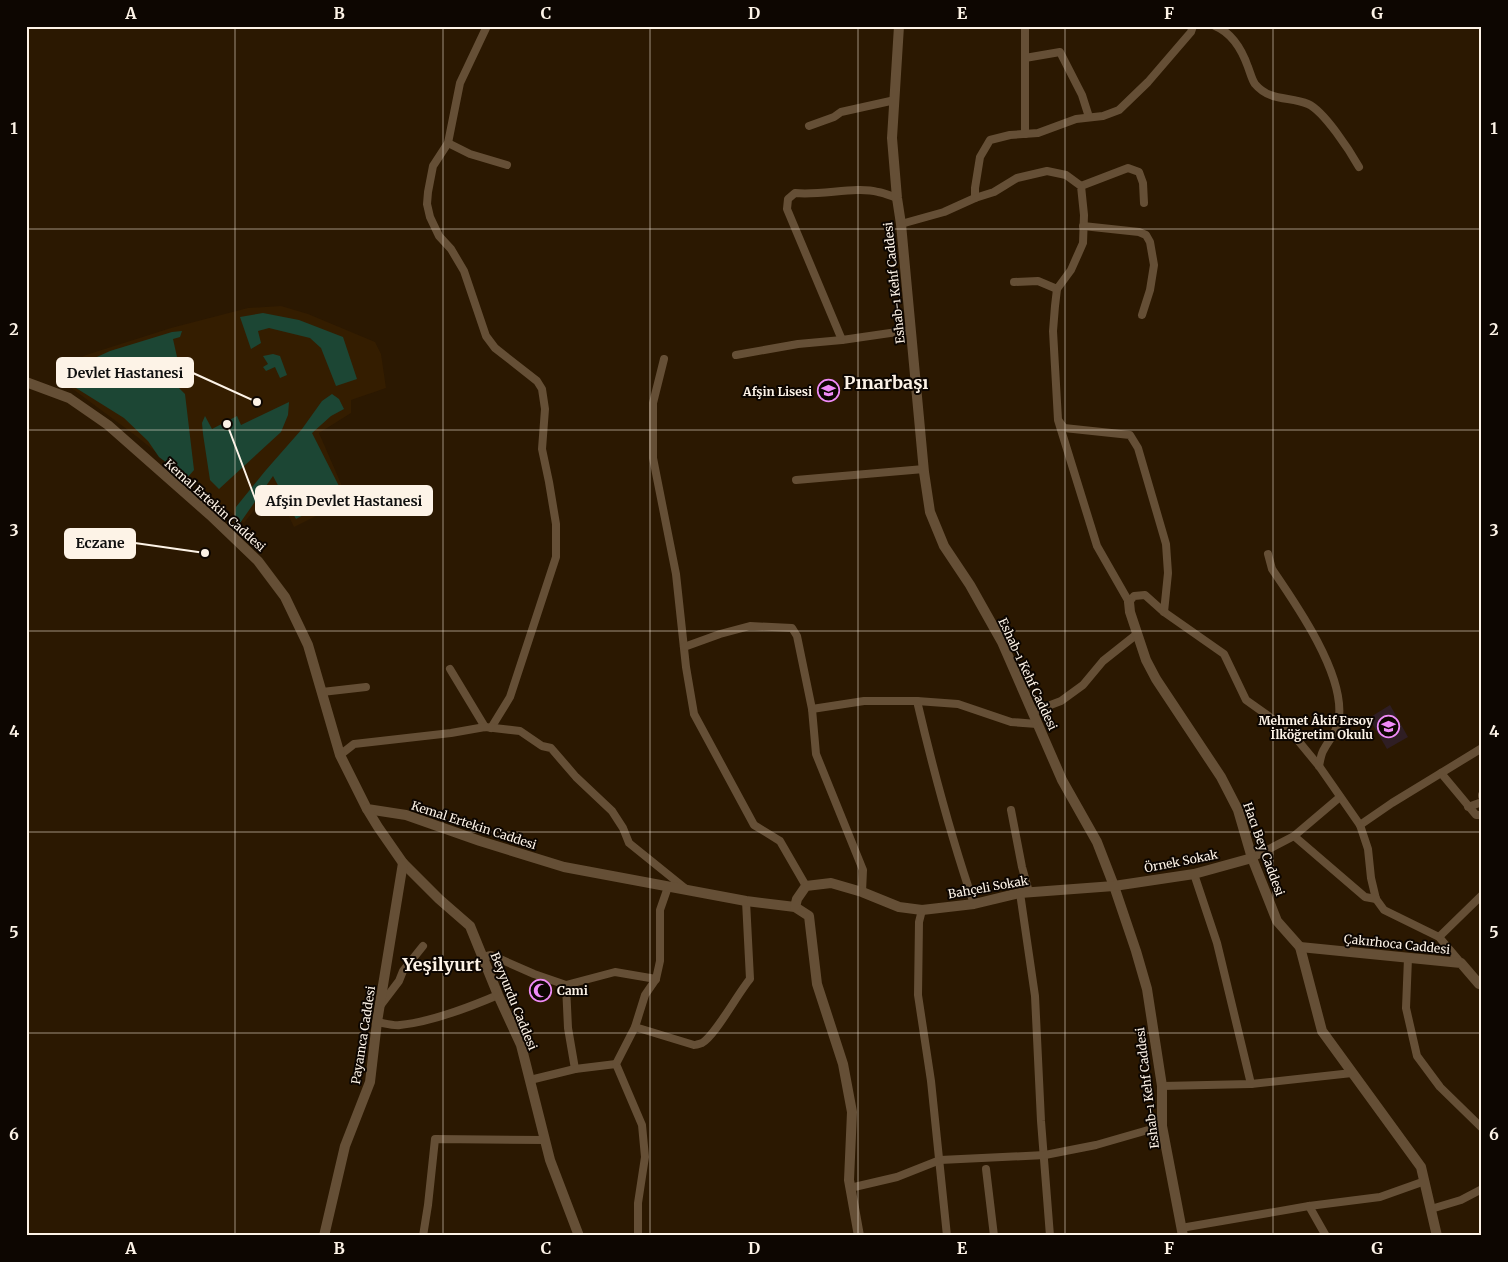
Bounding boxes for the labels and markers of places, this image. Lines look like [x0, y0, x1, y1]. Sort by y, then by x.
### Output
callout: Devlet Hastanesi [57, 358, 193, 387]
school or university icon: Afşin Lisesi [816, 379, 840, 403]
place label: Afşin Lisesi [742, 384, 812, 399]
callout: Afşin Devlet Hastanesi [256, 486, 432, 515]
callout: Eczane [65, 529, 135, 558]
place label: Mehmet Âkif Ersoy İlköğretim Okulu [1258, 713, 1374, 742]
school or university icon: Mehmet Âkif Ersoy İlköğretim Okulu [1377, 715, 1401, 739]
mosque icon: Cami [529, 978, 553, 1002]
place label: Cami [557, 983, 588, 998]

